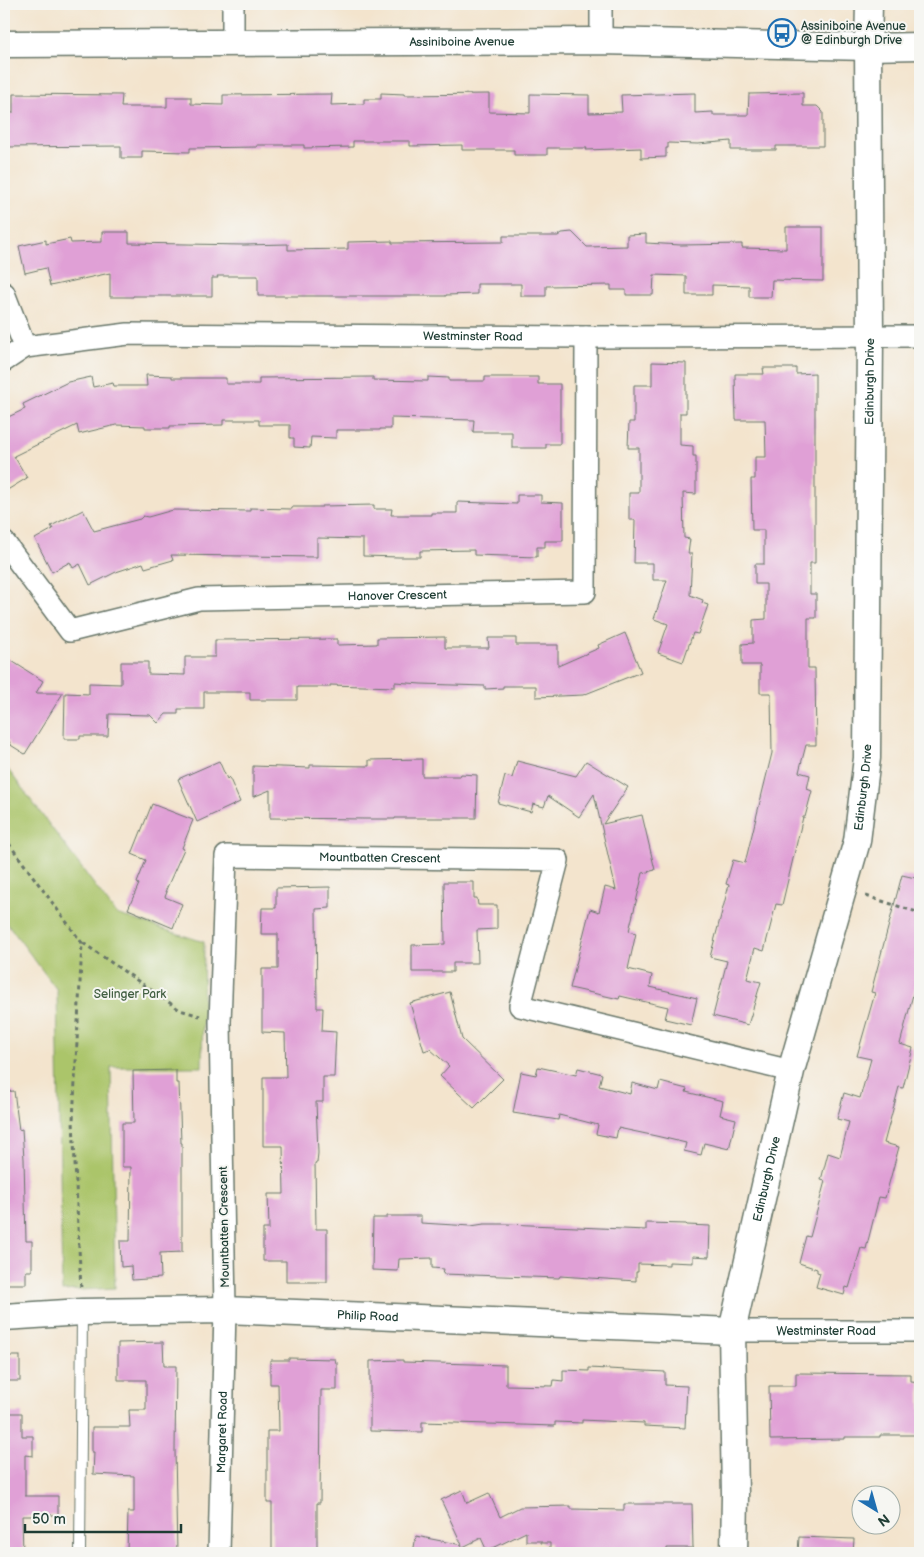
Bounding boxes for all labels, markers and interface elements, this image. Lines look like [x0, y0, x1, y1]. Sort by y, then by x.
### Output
bus stop icon: Assiniboine Avenue @ Edinburgh Drive [767, 18, 797, 48]
place label: Assiniboine Avenue @ Edinburgh Drive [801, 19, 906, 48]
street label: Assiniboine Avenue [409, 34, 515, 50]
street label: Westminster Road [423, 329, 523, 345]
street label: Edinburgh Drive [862, 338, 878, 425]
street label: Hanover Crescent [348, 588, 447, 604]
street label: Edinburgh Drive [851, 744, 875, 831]
street label: Mountbatten Crescent [319, 850, 441, 867]
park label: Selinger Park [94, 987, 166, 1002]
street label: Edinburgh Drive [750, 1135, 784, 1223]
street label: Mountbatten Crescent [216, 1166, 233, 1288]
street label: Philip Road [337, 1308, 399, 1325]
street label: Westminster Road [776, 1324, 876, 1339]
street label: Margaret Road [214, 1391, 231, 1473]
north arrow [852, 1484, 902, 1534]
scale bar [25, 1502, 181, 1534]
text: 50 m [32, 1510, 66, 1529]
text: N [874, 1510, 893, 1530]

